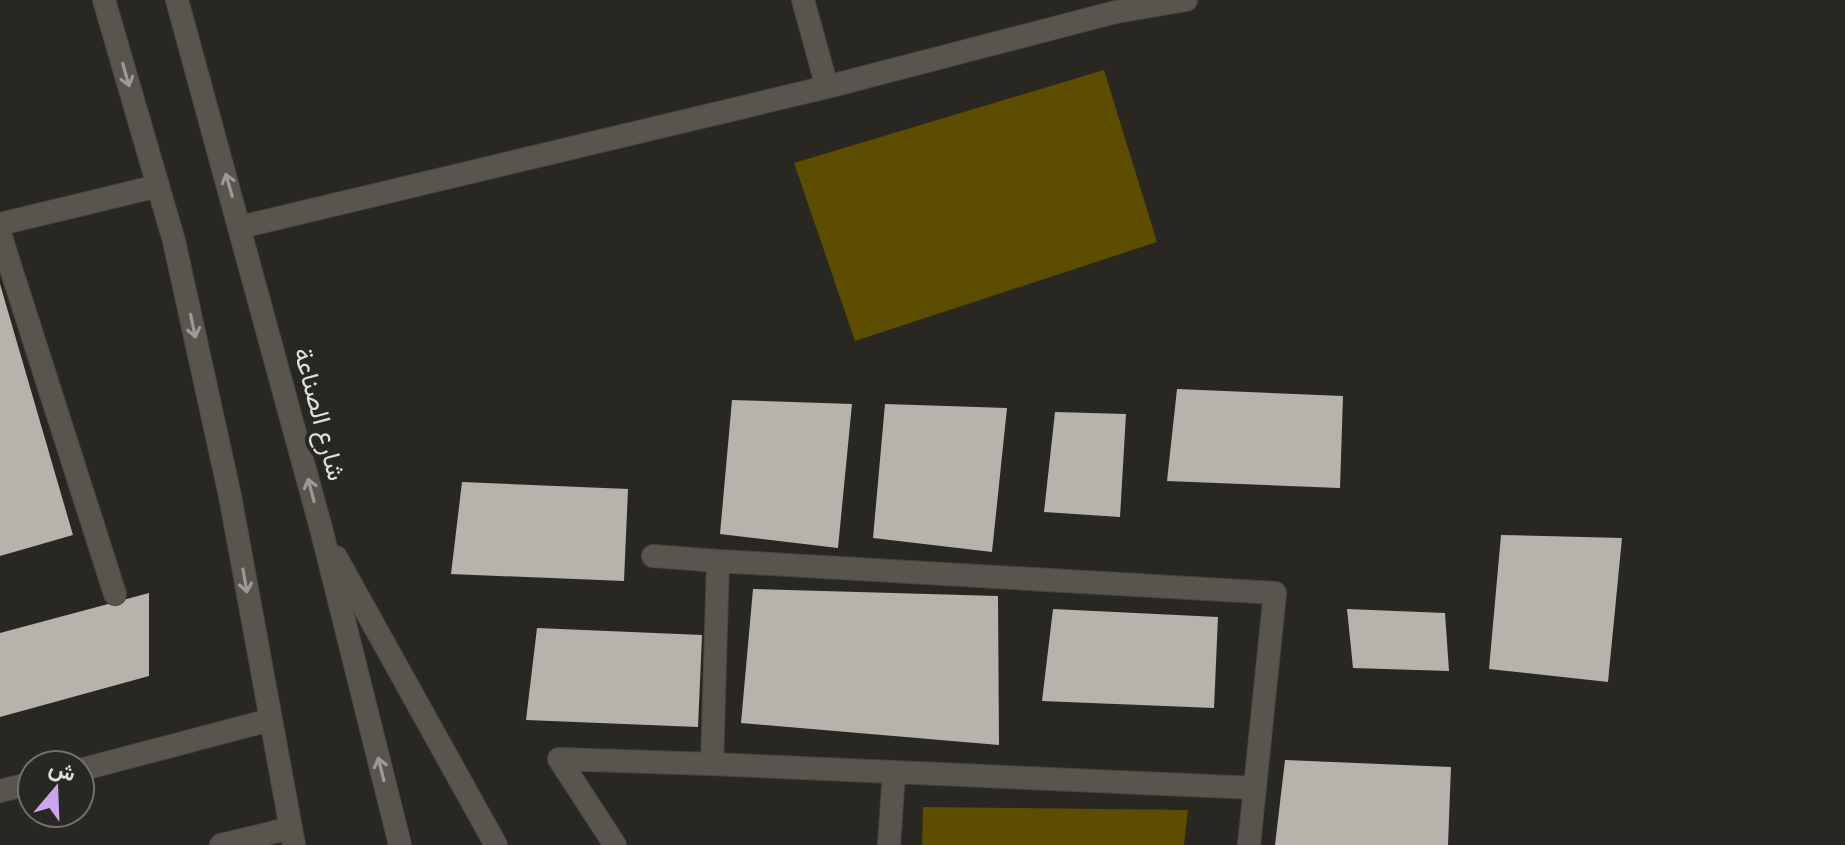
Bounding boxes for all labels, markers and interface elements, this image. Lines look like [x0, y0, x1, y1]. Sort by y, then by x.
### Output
one-way arrow [119, 61, 134, 87]
one-way arrow [220, 172, 235, 198]
one-way arrow [186, 313, 201, 338]
street label: شارع الصناعة [285, 344, 353, 485]
one-way arrow [303, 477, 318, 503]
one-way arrow [238, 567, 253, 593]
north arrow [16, 749, 96, 829]
text: ش [45, 753, 79, 788]
one-way arrow [373, 757, 388, 783]

